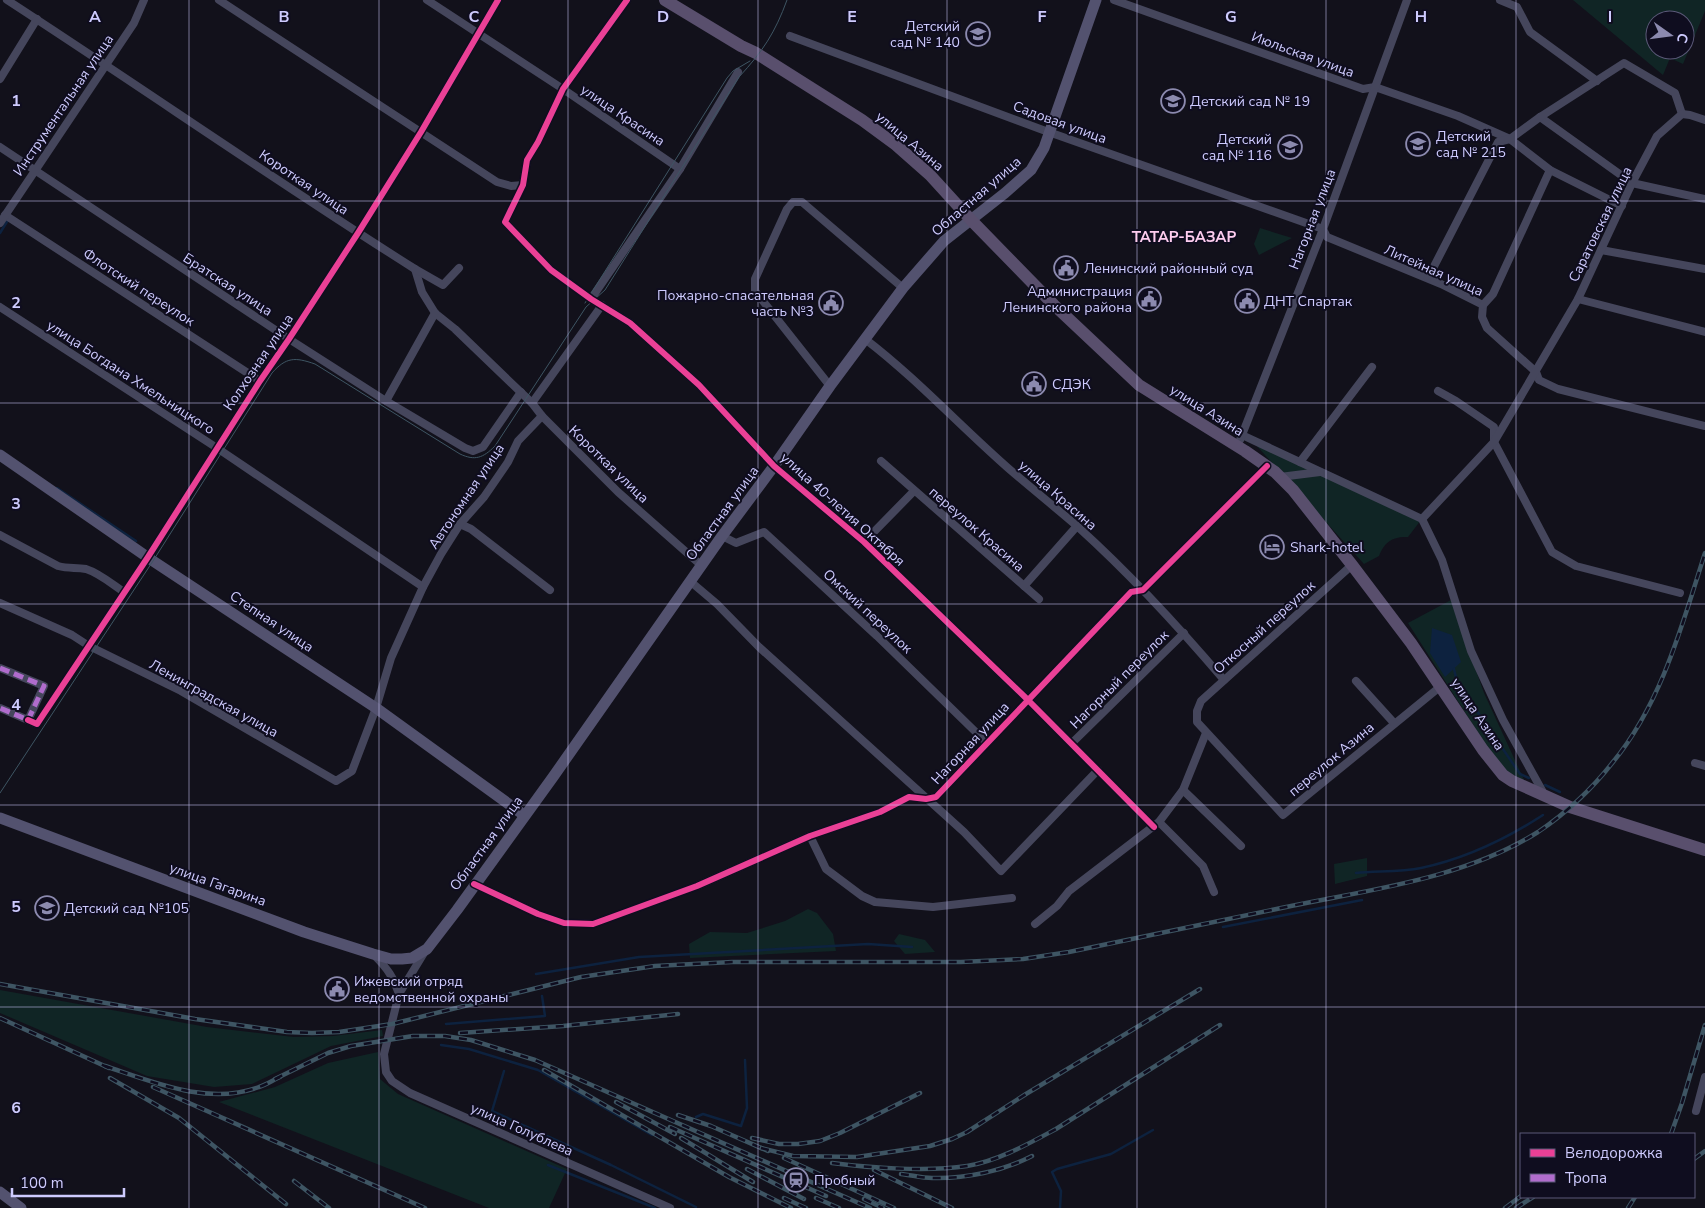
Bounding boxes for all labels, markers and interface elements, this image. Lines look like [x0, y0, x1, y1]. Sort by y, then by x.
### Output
text: A [89, 6, 101, 28]
text: B [278, 6, 290, 28]
text: C [469, 6, 480, 28]
text: D [657, 6, 669, 28]
text: E [847, 6, 857, 28]
text: F [1038, 6, 1047, 28]
text: G [1225, 6, 1237, 28]
text: H [1415, 6, 1427, 28]
text: I [1608, 6, 1612, 28]
north arrow [1645, 10, 1695, 60]
place label: Детский сад № 140 [890, 17, 960, 52]
school or university icon: Детский сад № 140 [965, 21, 991, 47]
street label: Июльская улица [1249, 27, 1357, 82]
street label: Инструментальная улица [9, 31, 118, 180]
text: С [1672, 31, 1692, 45]
street label: улица Красина [577, 80, 669, 151]
school or university icon: Детский сад № 19 [1160, 88, 1186, 114]
text: 1 [11, 90, 21, 112]
place label: Детский сад № 19 [1190, 92, 1310, 111]
street label: Садовая улица [1010, 97, 1109, 148]
street label: улица Азина [871, 107, 948, 176]
place label: Детский сад № 215 [1436, 127, 1506, 162]
place label: Детский сад № 116 [1202, 130, 1272, 165]
school or university icon: Детский сад № 215 [1405, 131, 1431, 157]
school or university icon: Детский сад № 116 [1277, 134, 1303, 160]
street label: Короткая улица [255, 145, 352, 219]
street label: Областная улица [927, 152, 1025, 241]
street label: Саратовская улица [1564, 163, 1637, 285]
street label: Нагорная улица [1285, 166, 1340, 272]
district label: ТАТАР-БАЗАР [1132, 227, 1236, 247]
street label: Литейная улица [1381, 240, 1486, 301]
street label: Флотский переулок [79, 244, 199, 331]
street label: Братская улица [179, 248, 276, 320]
public building icon: Ленинский районный суд [1053, 255, 1079, 281]
place label: Ленинский районный суд [1084, 259, 1253, 278]
place label: Администрация Ленинского района [1002, 282, 1132, 317]
place label: Пожарно-спасательная часть №3 [657, 286, 814, 321]
public building icon: Администрация Ленинского района [1136, 286, 1162, 312]
public building icon: ДНТ Спартак [1234, 288, 1260, 314]
public building icon: Пожарно-спасательная часть №3 [818, 290, 844, 316]
text: 2 [11, 292, 21, 314]
place label: ДНТ Спартак [1264, 292, 1353, 311]
street label: Колхозная улица [219, 310, 298, 414]
street label: улица Богдана Хмельницкого [43, 316, 218, 439]
public building icon: СДЭК [1021, 371, 1047, 397]
place label: СДЭК [1052, 375, 1091, 394]
street label: улица Азина [1166, 380, 1247, 441]
street label: Короткая улица [565, 421, 653, 507]
street label: Автономная улица [424, 440, 509, 553]
street label: улица 40-летия Октября [776, 448, 909, 571]
street label: улица Красина [1014, 456, 1101, 535]
street label: Областная улица [682, 462, 763, 565]
street label: переулок Красина [925, 483, 1028, 576]
text: 3 [11, 493, 21, 515]
hotel icon: Shark-hotel [1259, 534, 1285, 560]
place label: Shark-hotel [1290, 538, 1364, 557]
street label: Омский переулок [819, 565, 917, 658]
street label: Откосный переулок [1209, 576, 1320, 678]
street label: Степная улица [226, 586, 317, 657]
street label: Нагорный переулок [1066, 625, 1173, 733]
street label: Ленинградская улица [146, 655, 282, 742]
street label: улица Азина [1446, 674, 1509, 754]
text: 4 [11, 694, 21, 716]
street label: Нагорная улица [927, 698, 1014, 789]
street label: переулок Азина [1284, 718, 1378, 801]
street label: Областная улица [446, 792, 527, 895]
street label: улица Гагарина [167, 858, 269, 911]
school or university icon: Детский сад №105 [34, 895, 60, 921]
text: 5 [11, 896, 21, 918]
place label: Детский сад №105 [64, 899, 189, 918]
place label: Ижевский отряд ведомственной охраны [354, 972, 508, 1007]
public building icon: Ижевский отряд ведомственной охраны [324, 976, 350, 1002]
text: 6 [11, 1097, 21, 1119]
street label: улица Голублева [468, 1098, 576, 1161]
legend [1520, 1133, 1695, 1198]
text: Велодорожка [1565, 1143, 1663, 1163]
scale bar [12, 1166, 125, 1198]
station icon: Пробный [783, 1167, 809, 1193]
text: Тропа [1565, 1168, 1607, 1188]
place label: Пробный [814, 1171, 875, 1190]
text: 100 m [20, 1173, 64, 1193]

